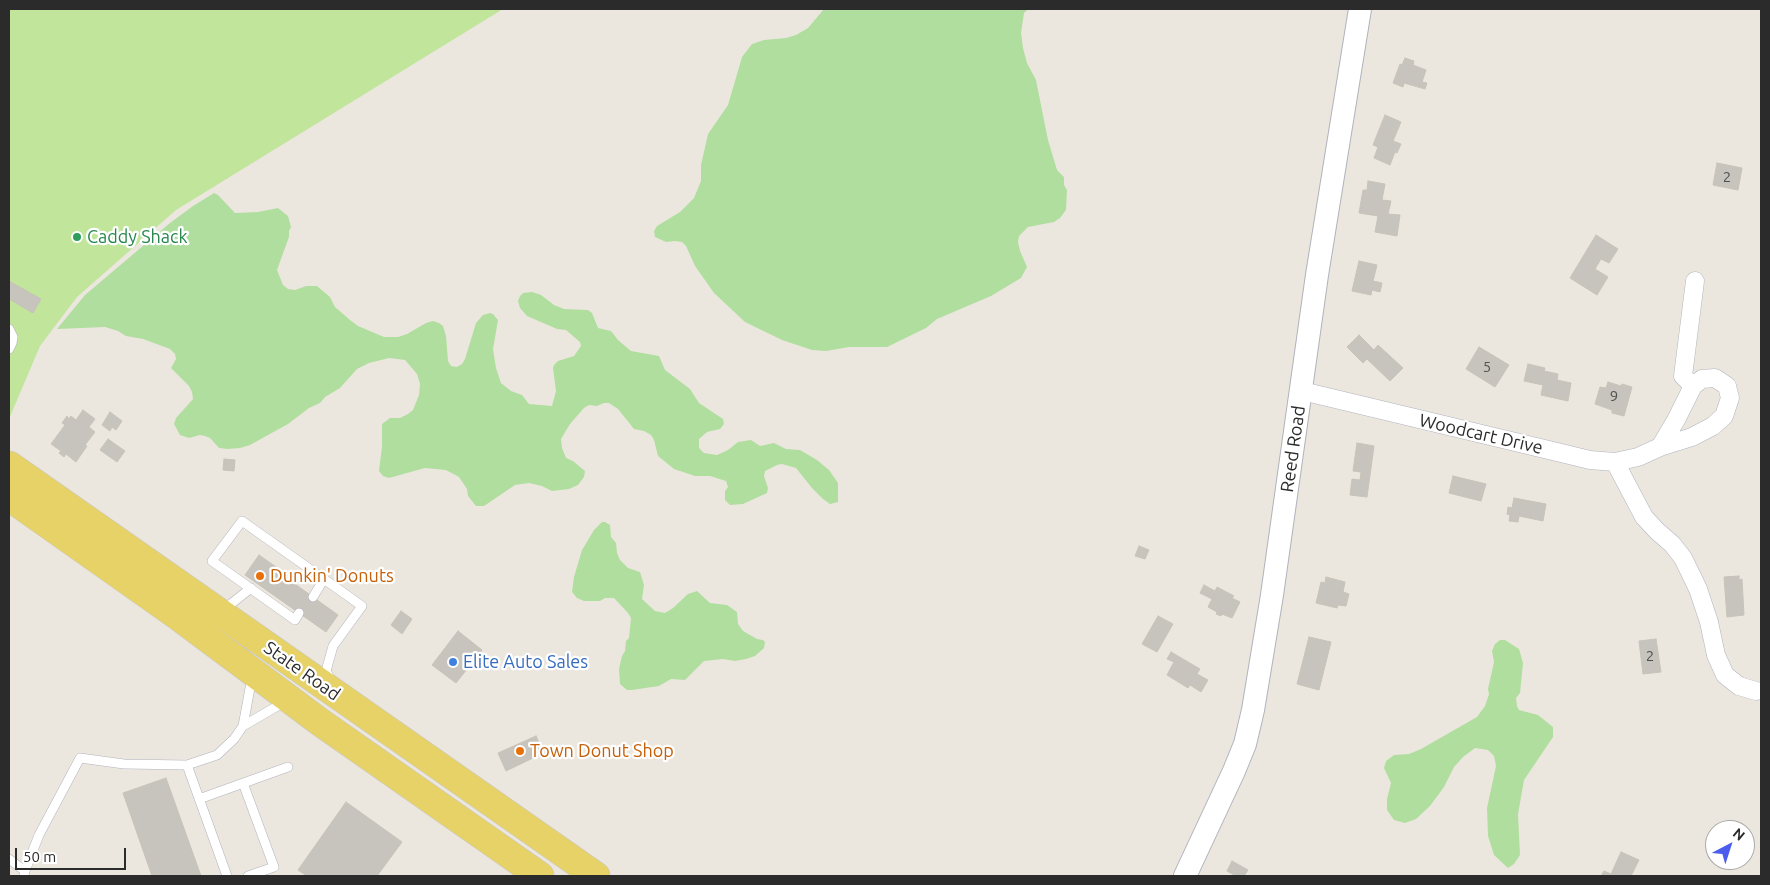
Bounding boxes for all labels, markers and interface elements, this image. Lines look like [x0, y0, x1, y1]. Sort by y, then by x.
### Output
house number: 2 [1723, 168, 1731, 186]
place label: Caddy Shack [87, 226, 188, 248]
marker: Caddy Shack [71, 231, 83, 243]
house number: 5 [1483, 358, 1491, 376]
house number: 9 [1610, 387, 1618, 405]
street label: Reed Road [1276, 404, 1310, 494]
street label: Woodcart Drive [1417, 409, 1545, 459]
place label: Dunkin' Donuts [270, 565, 394, 587]
marker: Dunkin' Donuts [254, 570, 266, 582]
street label: State Road [260, 637, 344, 705]
house number: 2 [1646, 647, 1654, 665]
place label: Elite Auto Sales [463, 651, 588, 673]
marker: Elite Auto Sales [447, 656, 459, 668]
place label: Town Donut Shop [530, 740, 674, 762]
marker: Town Donut Shop [514, 745, 526, 757]
north arrow [1705, 820, 1755, 870]
text: N [1730, 825, 1748, 844]
scale bar [18, 838, 129, 870]
text: 50 m [23, 848, 56, 865]

